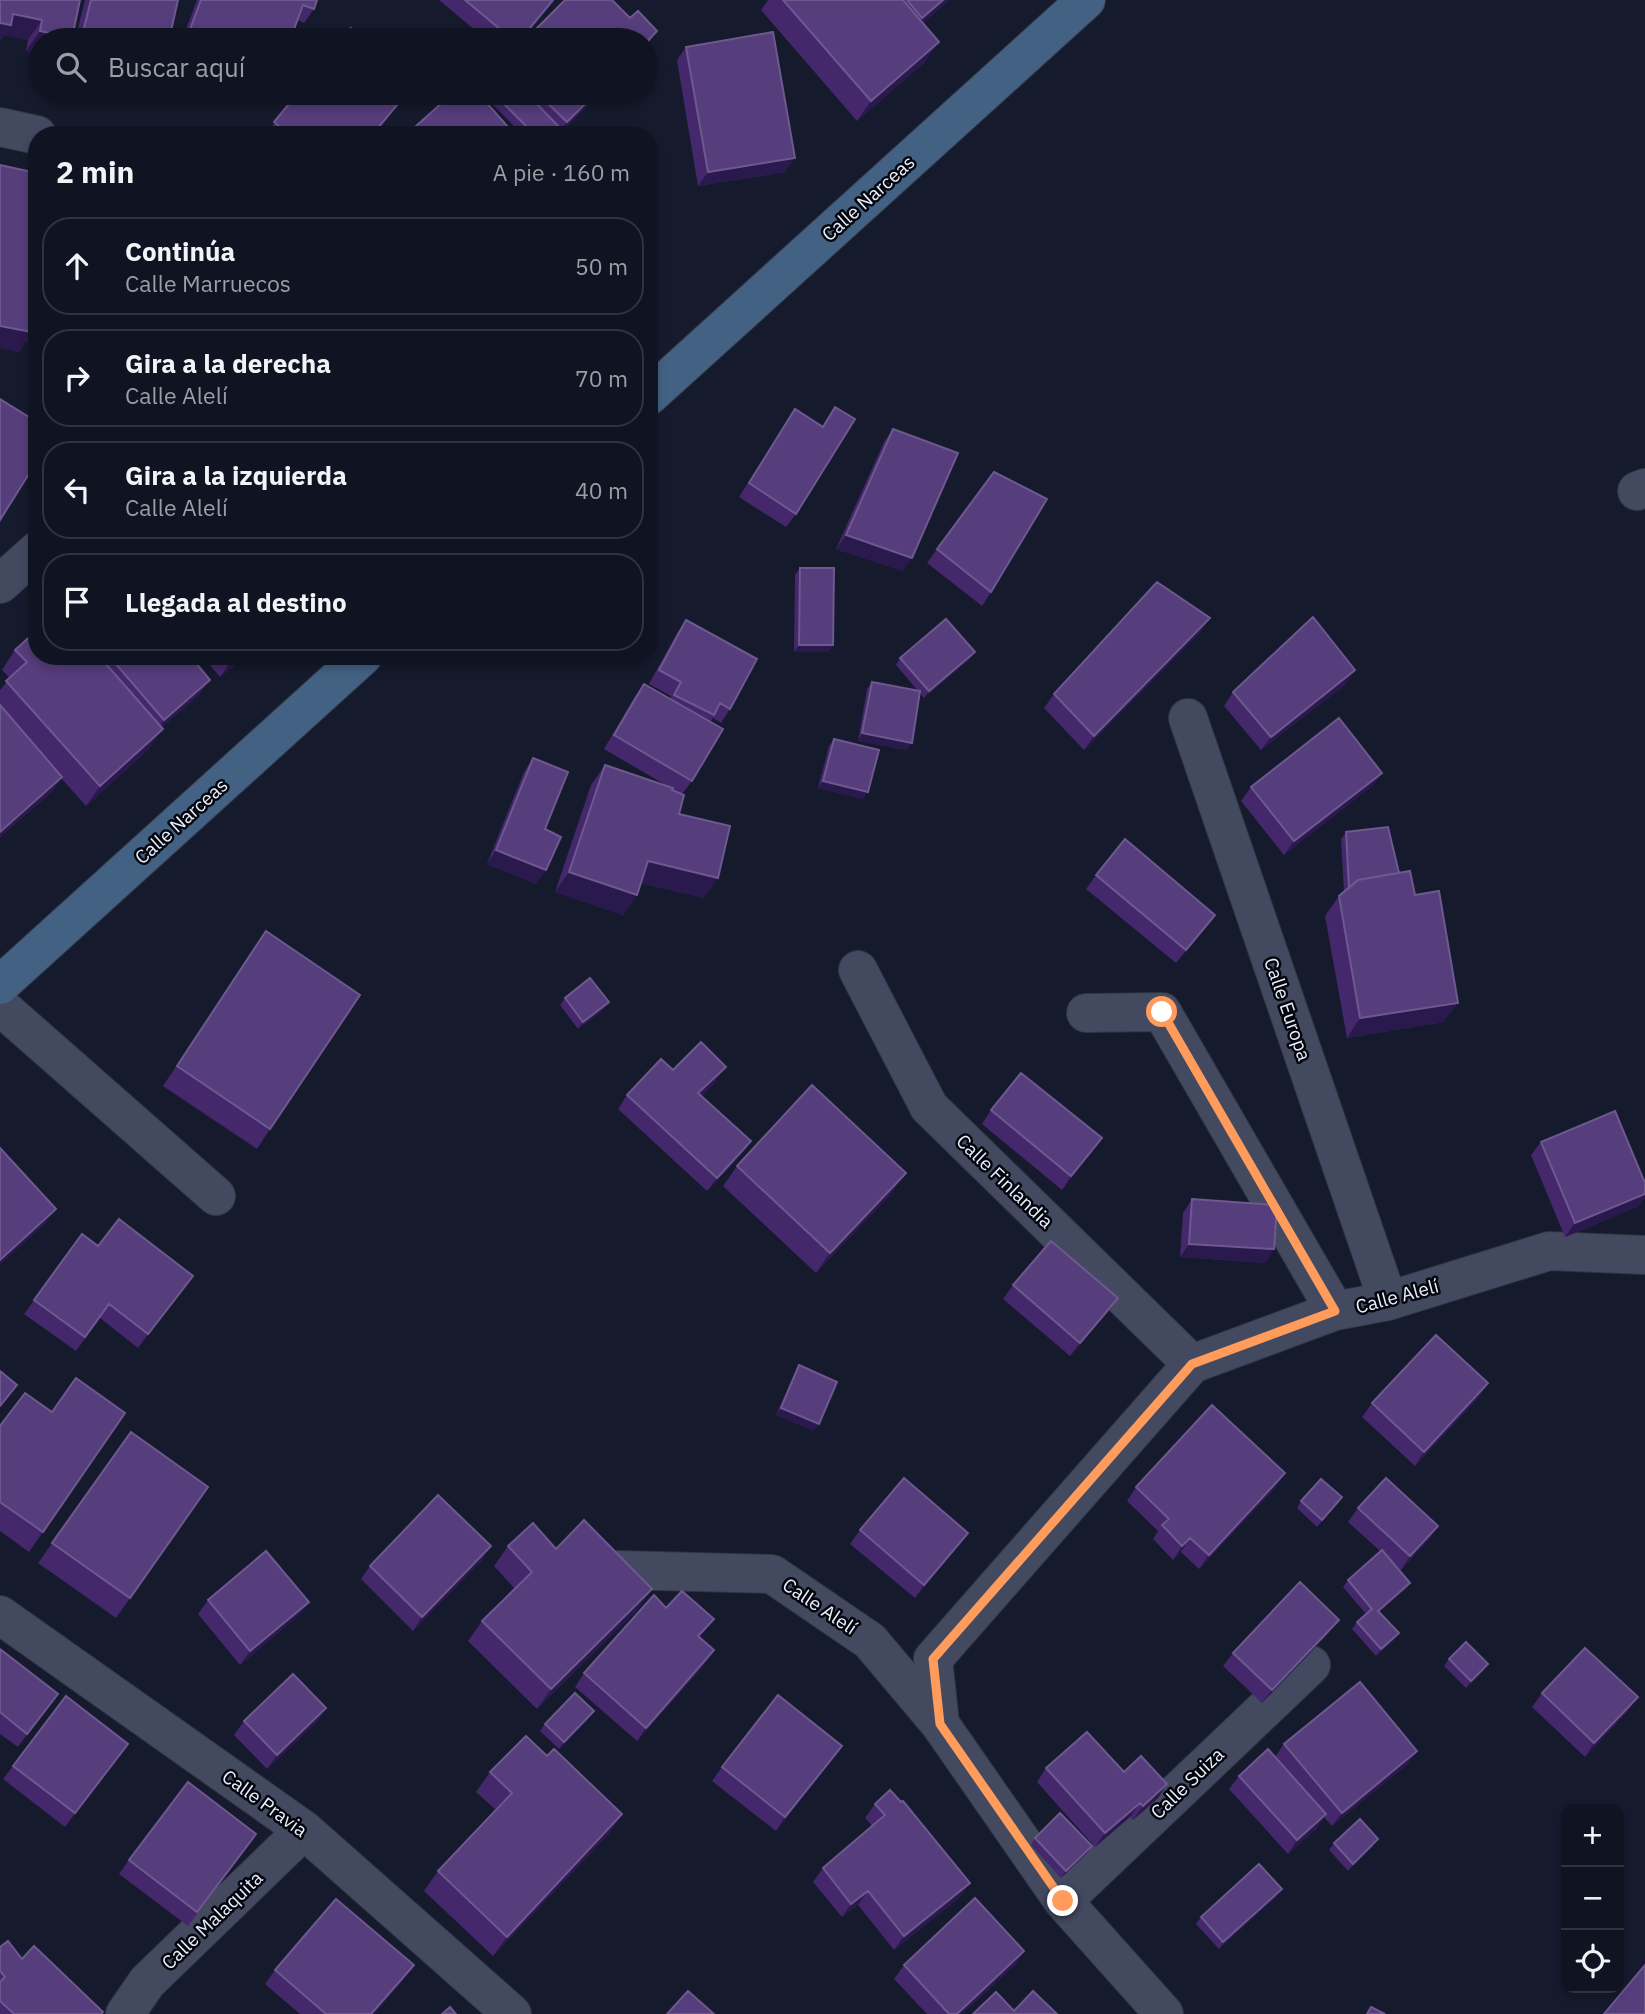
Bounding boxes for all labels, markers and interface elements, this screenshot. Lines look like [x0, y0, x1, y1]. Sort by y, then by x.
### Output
search box [28, 28, 658, 105]
icon: search [52, 48, 90, 86]
text: Buscar aquí [108, 50, 245, 84]
street label: Calle Narceas [817, 150, 919, 246]
text: 2 min [56, 152, 134, 191]
text: A pie · 160 m [493, 157, 630, 187]
text: Continúa [125, 234, 235, 268]
icon: ahead [58, 247, 96, 285]
text: 50 m [575, 251, 628, 281]
text: Calle Marruecos [125, 268, 291, 298]
text: Gira a la derecha [125, 346, 331, 380]
icon: right [58, 359, 96, 397]
text: 70 m [575, 363, 628, 393]
text: Calle Alelí [125, 380, 228, 410]
text: Gira a la izquierda [125, 458, 347, 492]
icon: left [58, 471, 96, 509]
text: 40 m [575, 475, 628, 505]
text: Calle Alelí [125, 492, 228, 522]
icon: arrive [58, 583, 96, 621]
text: Llegada al destino [125, 585, 347, 619]
street label: Calle Narceas [130, 773, 232, 869]
street label: Calle Europa [1259, 954, 1317, 1064]
route start [1146, 996, 1177, 1027]
street label: Calle Finlandia [952, 1129, 1058, 1233]
street label: Calle Alelí [1353, 1273, 1441, 1319]
street label: Calle Alelí [778, 1572, 862, 1640]
street label: Calle Suiza [1145, 1742, 1229, 1824]
street label: Calle Pravia [218, 1764, 312, 1842]
map controls [1561, 1804, 1624, 1993]
button: + [1561, 1804, 1624, 1867]
street label: Calle Malaquita [156, 1866, 268, 1974]
button: − [1561, 1867, 1624, 1930]
route end [1047, 1885, 1078, 1916]
button: locate [1561, 1930, 1624, 1993]

